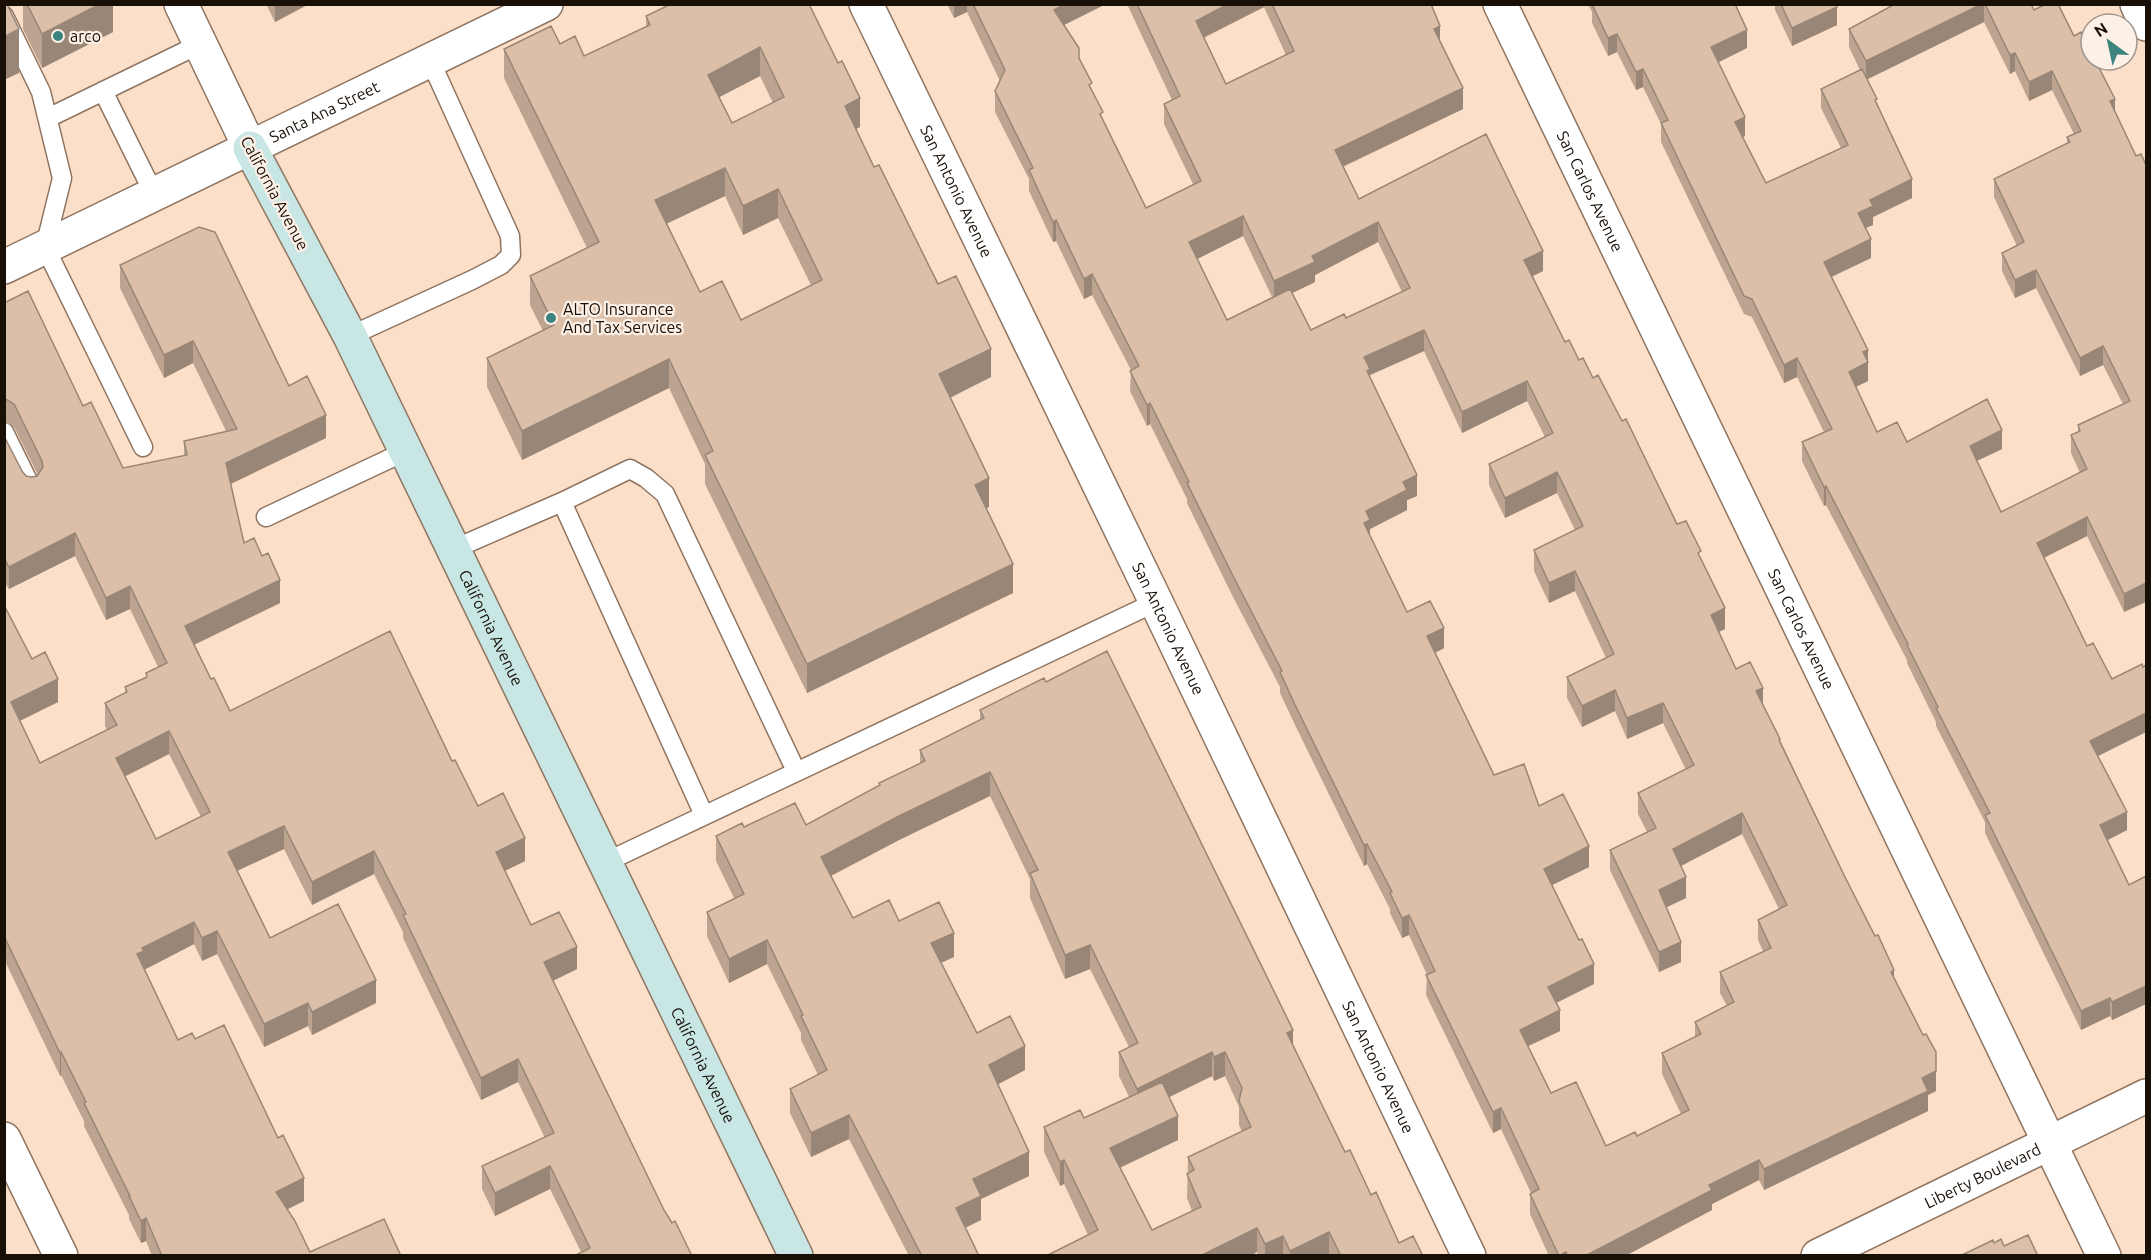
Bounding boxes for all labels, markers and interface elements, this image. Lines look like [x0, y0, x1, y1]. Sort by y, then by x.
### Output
north arrow [2079, 12, 2139, 72]
text: N [2091, 19, 2111, 40]
place label: arco [70, 27, 101, 45]
marker: arco [51, 29, 65, 43]
street label: Santa Ana Street [266, 77, 383, 146]
street label: San Antonio Avenue [917, 122, 996, 260]
street label: San Carlos Avenue [1554, 128, 1627, 255]
street label: California Avenue [237, 133, 313, 253]
place label: ALTO Insurance And Tax Services [563, 300, 682, 336]
marker: ALTO Insurance And Tax Services [544, 311, 558, 325]
street label: San Antonio Avenue [1129, 559, 1208, 698]
street label: San Carlos Avenue [1765, 566, 1838, 692]
street label: California Avenue [456, 567, 527, 688]
street label: San Antonio Avenue [1339, 998, 1418, 1136]
street label: California Avenue [668, 1004, 739, 1126]
street label: Liberty Boulevard [1921, 1140, 2044, 1212]

